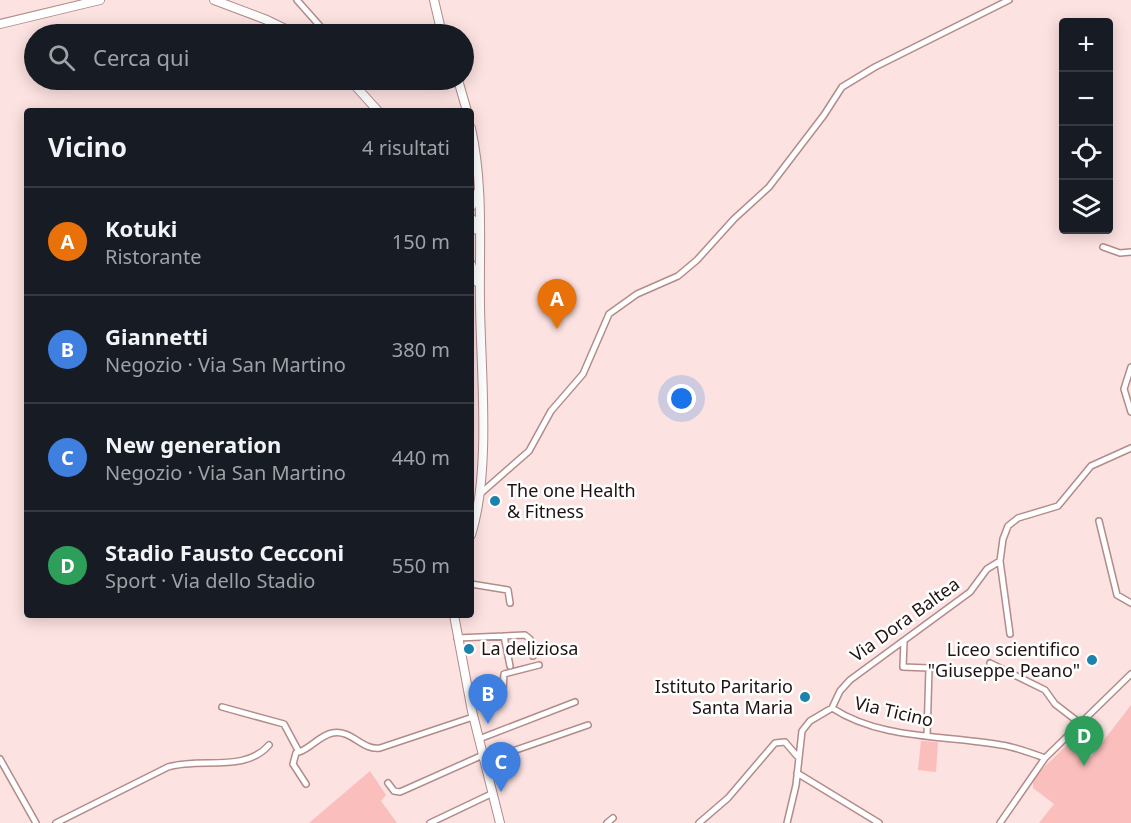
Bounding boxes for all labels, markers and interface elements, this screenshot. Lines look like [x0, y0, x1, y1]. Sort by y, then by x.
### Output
map controls [1059, 18, 1113, 234]
button: + [1059, 18, 1113, 72]
search box [24, 24, 474, 90]
icon: search [45, 41, 78, 74]
text: Cerca qui [93, 42, 189, 72]
button: − [1059, 72, 1113, 126]
button: locate [1059, 126, 1113, 180]
text: Vicino [48, 129, 127, 165]
text: 4 risultati [362, 134, 450, 161]
button: layers [1059, 180, 1113, 234]
text: Kotuki [105, 213, 177, 243]
text: A [61, 228, 74, 255]
text: 150 m [392, 228, 450, 255]
text: Ristorante [105, 243, 201, 270]
pin: A [538, 280, 576, 329]
text: Giannetti [105, 321, 208, 351]
text: B [61, 336, 74, 363]
text: 380 m [392, 336, 450, 363]
text: Negozio · Via San Martino [105, 351, 346, 378]
your location [667, 384, 696, 413]
text: New generation [105, 429, 281, 459]
text: C [61, 444, 74, 471]
text: 440 m [392, 444, 450, 471]
text: Negozio · Via San Martino [105, 459, 346, 486]
place label: The one Health & Fitness [507, 478, 636, 523]
marker: The one Health & Fitness [488, 494, 502, 508]
text: Stadio Fausto Cecconi [105, 537, 344, 567]
text: D [60, 552, 75, 579]
text: 550 m [392, 552, 450, 579]
text: Sport · Via dello Stadio [105, 567, 315, 594]
street label: Via Dora Baltea [845, 571, 964, 667]
place label: La deliziosa [481, 636, 578, 660]
place label: Liceo scientifico "Giuseppe Peano" [928, 637, 1080, 682]
marker: La deliziosa [462, 642, 476, 656]
marker: Liceo scientifico "Giuseppe Peano" [1085, 653, 1099, 667]
pin: B [468, 674, 508, 724]
place label: Istituto Paritario Santa Maria [655, 674, 793, 719]
marker: Istituto Paritario Santa Maria [798, 690, 812, 704]
street label: Via Ticino [852, 690, 936, 732]
pin: D [1064, 716, 1104, 766]
pin: C [482, 742, 520, 792]

